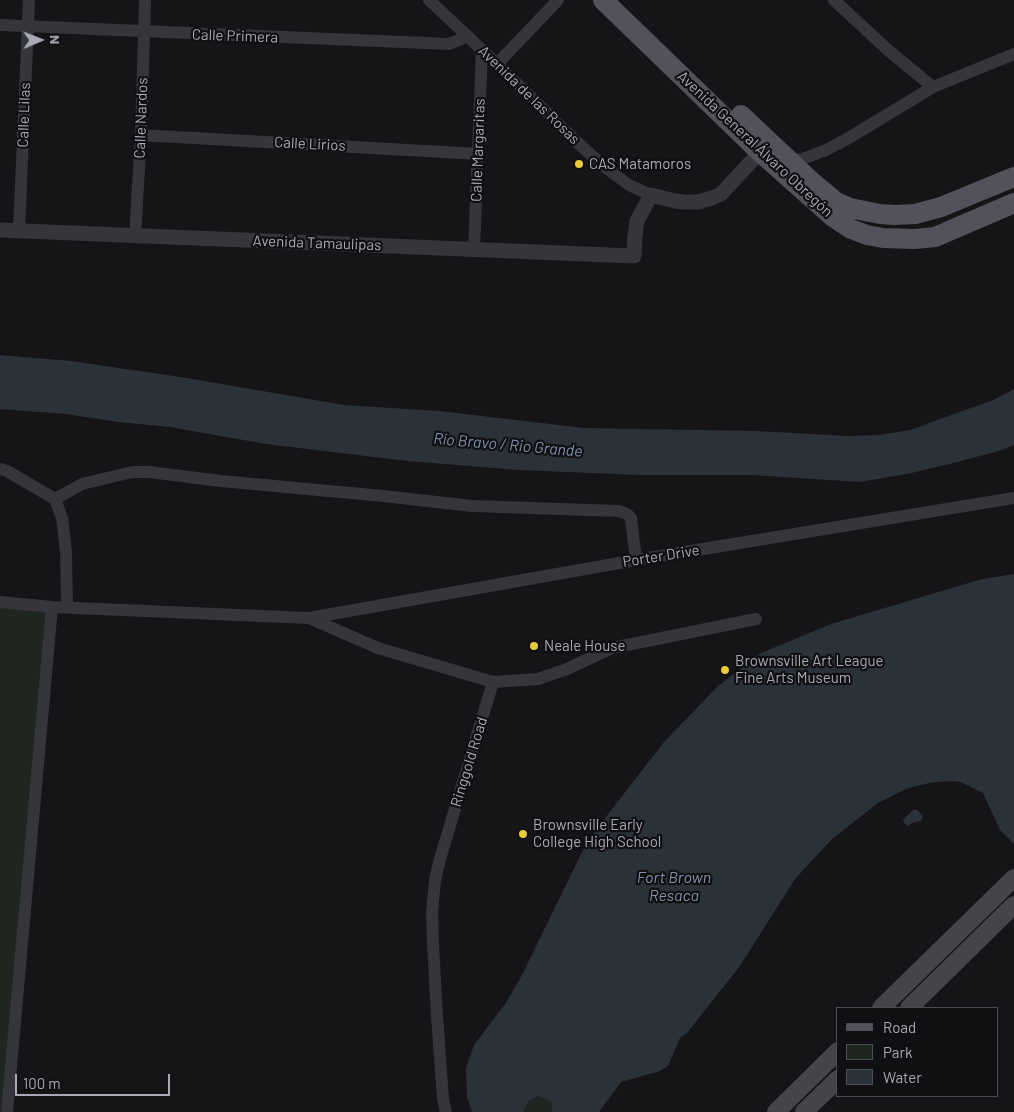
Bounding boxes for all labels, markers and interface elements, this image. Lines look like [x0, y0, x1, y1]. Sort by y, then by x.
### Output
north arrow [15, 15, 65, 65]
street label: Calle Primera [192, 26, 278, 46]
text: N [47, 35, 64, 45]
street label: Avenida de las Rosas [474, 42, 584, 148]
street label: Avenida General Álvaro Obregón [674, 67, 836, 221]
street label: Calle Nardos [131, 77, 151, 159]
street label: Calle Lilas [14, 82, 34, 148]
street label: Calle Margaritas [467, 98, 489, 202]
street label: Calle Lirios [274, 133, 346, 155]
place label: CAS Matamoros [589, 155, 691, 173]
marker: CAS Matamoros [573, 158, 585, 170]
street label: Avenida Tamaulipas [252, 232, 382, 254]
water label: Río Bravo / Rio Grande [433, 429, 583, 461]
street label: Porter Drive [621, 541, 701, 571]
place label: Neale House [544, 637, 625, 655]
marker: Neale House [528, 640, 540, 652]
place label: Brownsville Art League Fine Arts Museum [735, 652, 884, 687]
marker: Brownsville Art League Fine Arts Museum [719, 664, 731, 676]
street label: Ringgold Road [447, 715, 491, 809]
place label: Brownsville Early College High School [533, 816, 661, 851]
marker: Brownsville Early College High School [517, 828, 529, 840]
water label: Fort Brown Resaca [637, 868, 711, 906]
legend [836, 1007, 999, 1097]
text: Road [883, 1018, 916, 1036]
text: Park [883, 1043, 912, 1061]
scale bar [18, 1064, 172, 1096]
text: Water [883, 1068, 922, 1086]
text: 100 m [23, 1074, 61, 1092]

